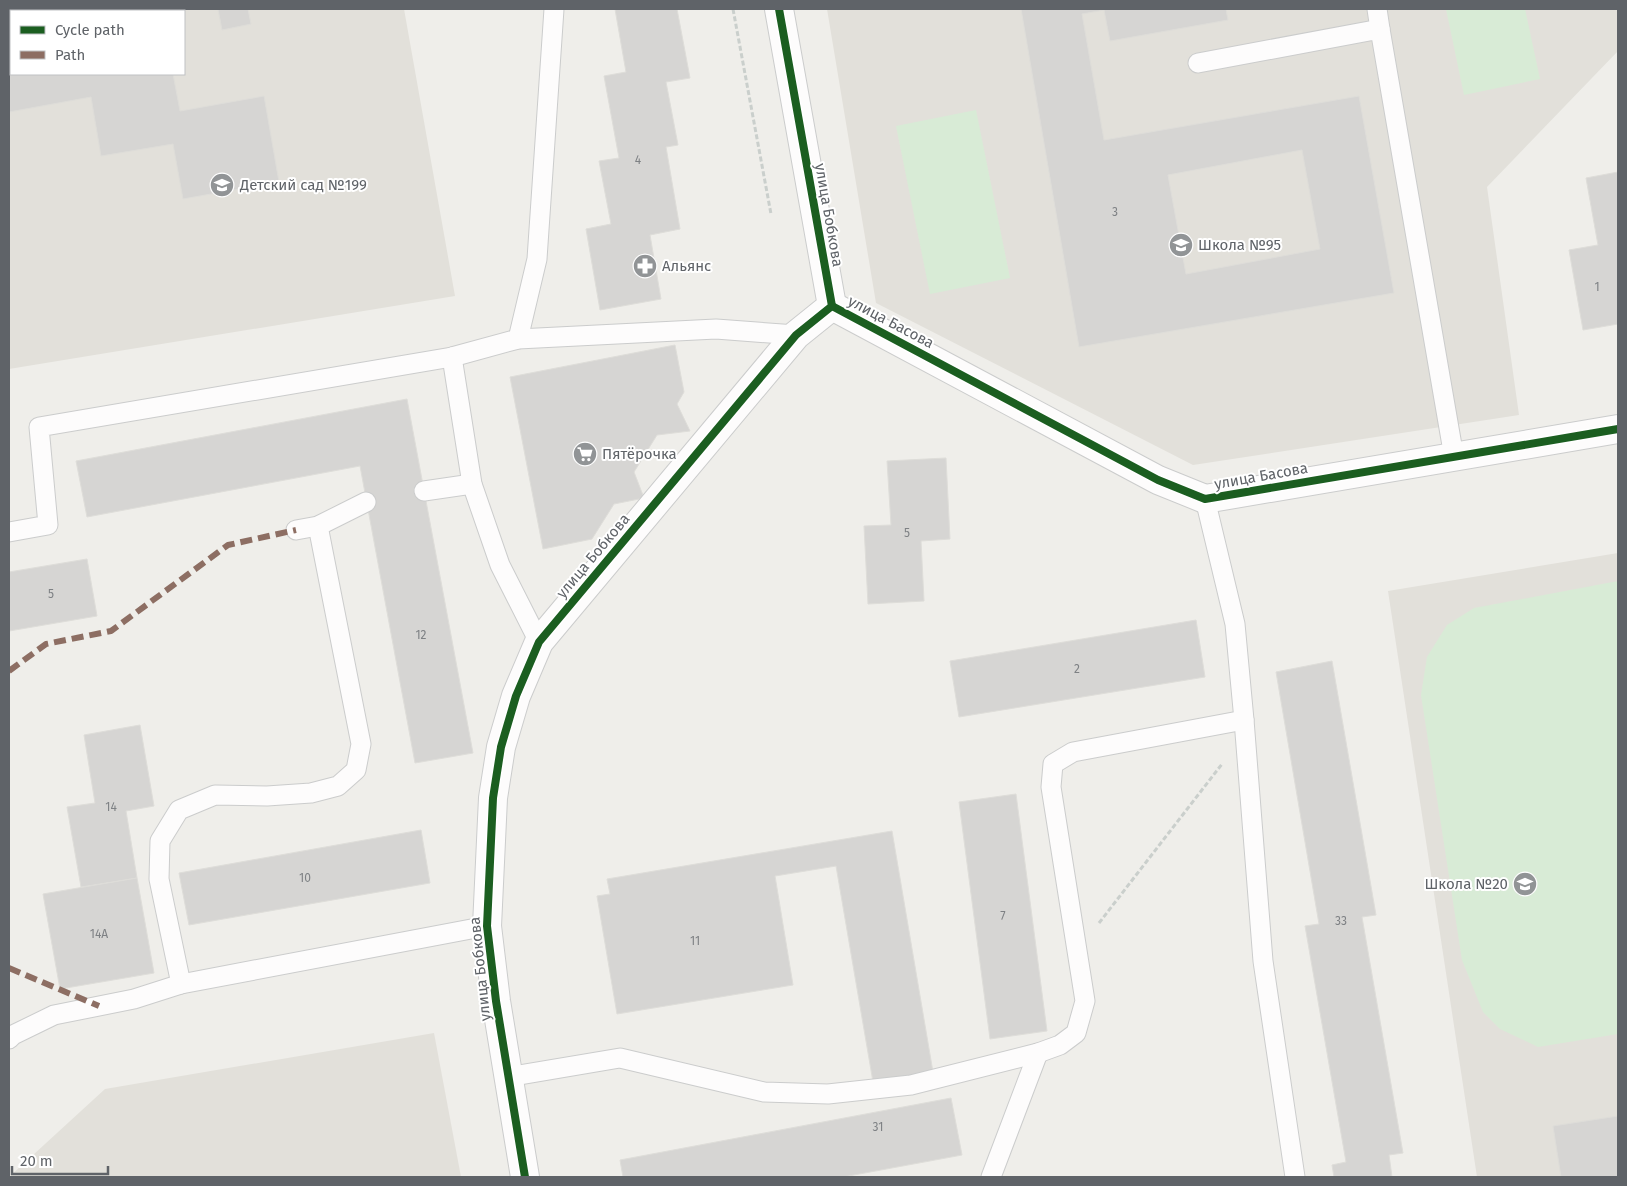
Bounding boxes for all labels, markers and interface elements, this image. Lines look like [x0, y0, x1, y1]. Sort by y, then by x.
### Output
legend [10, 10, 185, 75]
text: Cycle path [55, 21, 125, 39]
text: Path [55, 46, 85, 64]
house number: 4 [635, 153, 642, 167]
street label: улица Бобкова [811, 162, 847, 268]
school or university icon: Детский сад №199 [209, 172, 235, 198]
place label: Детский сад №199 [239, 176, 367, 194]
house number: 3 [1112, 205, 1118, 219]
school or university icon: Школа №95 [1168, 232, 1194, 258]
place label: Школа №95 [1198, 236, 1281, 254]
pharmacy icon: Альянс [632, 253, 658, 279]
place label: Альянс [662, 257, 711, 275]
house number: 1 [1594, 280, 1600, 294]
street label: улица Басова [845, 292, 937, 352]
supermarket icon: Пятёрочка [572, 441, 598, 467]
place label: Пятёрочка [602, 445, 677, 463]
street label: улица Басова [1213, 459, 1309, 493]
street label: улица Бобкова [552, 510, 634, 602]
house number: 5 [904, 526, 910, 540]
house number: 5 [48, 587, 54, 601]
house number: 12 [415, 628, 427, 642]
house number: 2 [1074, 662, 1080, 676]
house number: 14 [105, 800, 117, 814]
house number: 10 [299, 871, 311, 885]
school or university icon: Школа №20 [1512, 871, 1538, 897]
place label: Школа №20 [1424, 875, 1508, 893]
house number: 7 [1000, 909, 1006, 923]
house number: 33 [1335, 914, 1347, 928]
street label: улица Бобкова [466, 916, 494, 1022]
house number: 14А [90, 927, 108, 941]
house number: 11 [690, 934, 700, 948]
house number: 31 [873, 1120, 883, 1134]
scale bar [12, 1144, 109, 1176]
text: 20 m [20, 1152, 53, 1170]

